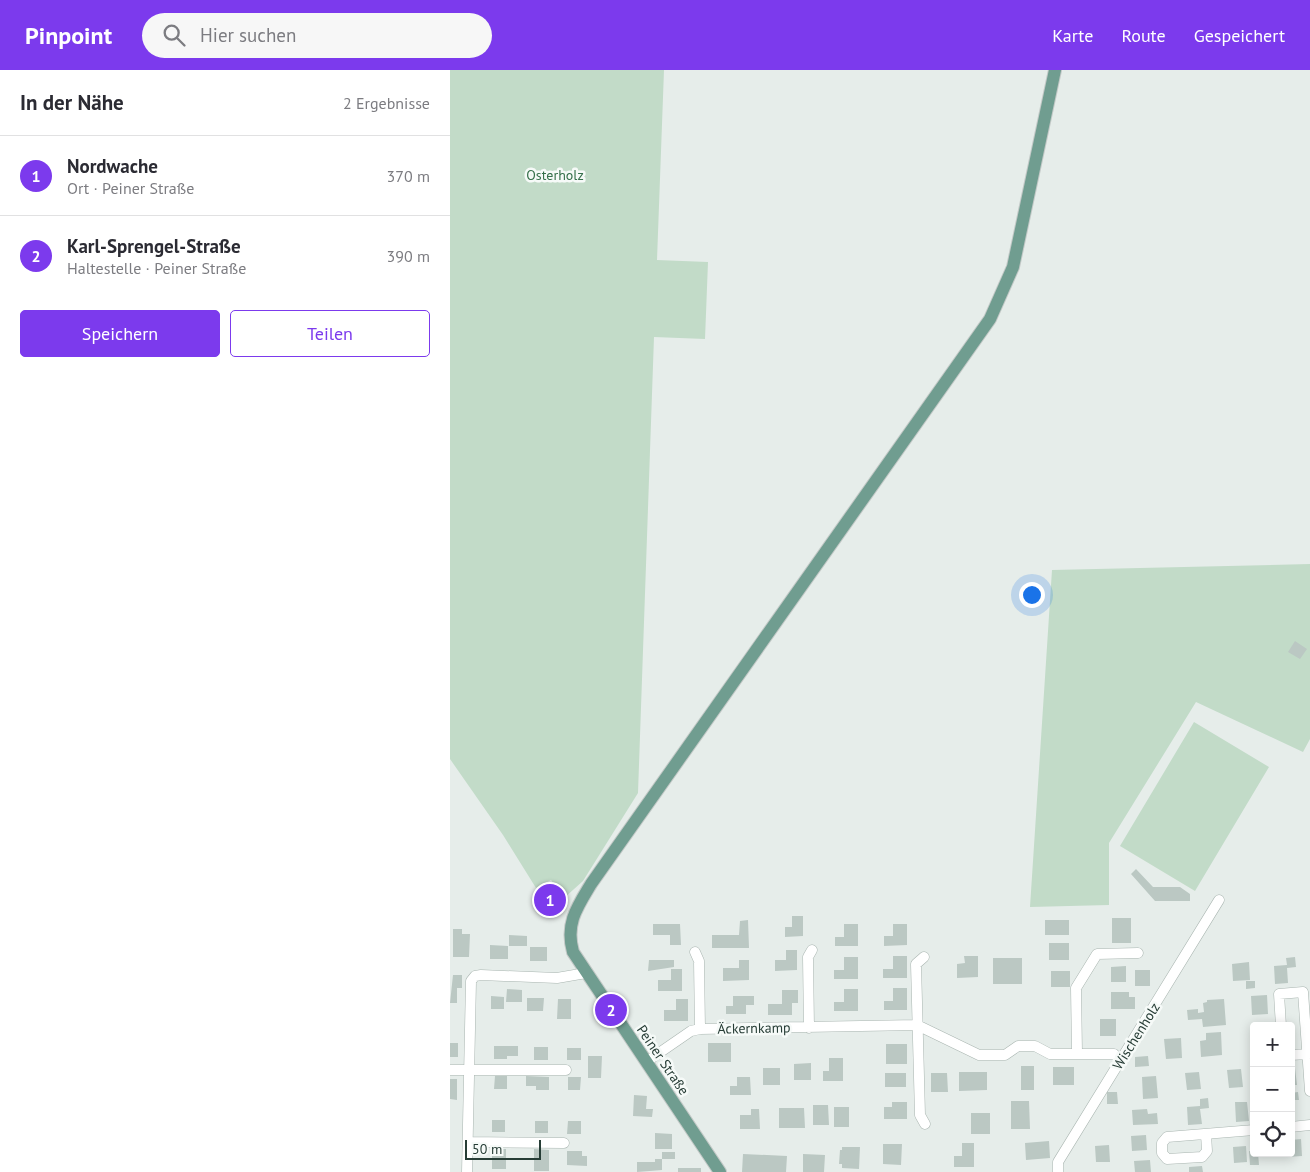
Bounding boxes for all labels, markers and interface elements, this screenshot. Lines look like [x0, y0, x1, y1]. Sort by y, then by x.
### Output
search box [142, 13, 492, 58]
text: Pinpoint [25, 20, 112, 51]
icon: search [160, 21, 188, 49]
text: Hier suchen [200, 23, 296, 47]
text: Karte [1052, 24, 1093, 47]
text: Route [1121, 24, 1166, 47]
text: Gespeichert [1194, 24, 1285, 47]
text: In der Nähe [20, 89, 124, 116]
text: 2 Ergebnisse [343, 93, 430, 113]
text: Nordwache [67, 154, 158, 178]
text: 1 [31, 166, 41, 186]
text: 370 m [387, 166, 430, 186]
park label: Osterholz [526, 166, 584, 184]
text: Ort · Peiner Straße [67, 178, 194, 198]
text: Karl-Sprengel-Straße [67, 234, 241, 258]
text: 2 [31, 246, 41, 266]
text: 390 m [387, 246, 430, 266]
text: Haltestelle · Peiner Straße [67, 258, 246, 278]
button: Speichern [20, 310, 220, 357]
button: Teilen [230, 310, 430, 357]
your location [1019, 582, 1045, 608]
pin: 1 [534, 881, 566, 919]
pin: 2 [595, 991, 627, 1029]
street label: Wischenholz [1108, 999, 1164, 1073]
street label: Äckernkamp [717, 1018, 791, 1038]
street label: Peiner Straße [633, 1021, 693, 1099]
map controls [1250, 1022, 1295, 1157]
button: + [1250, 1022, 1295, 1067]
button: − [1250, 1067, 1295, 1112]
button: locate [1250, 1112, 1295, 1157]
scale bar [465, 1137, 541, 1160]
text: 50 m [472, 1140, 502, 1158]

